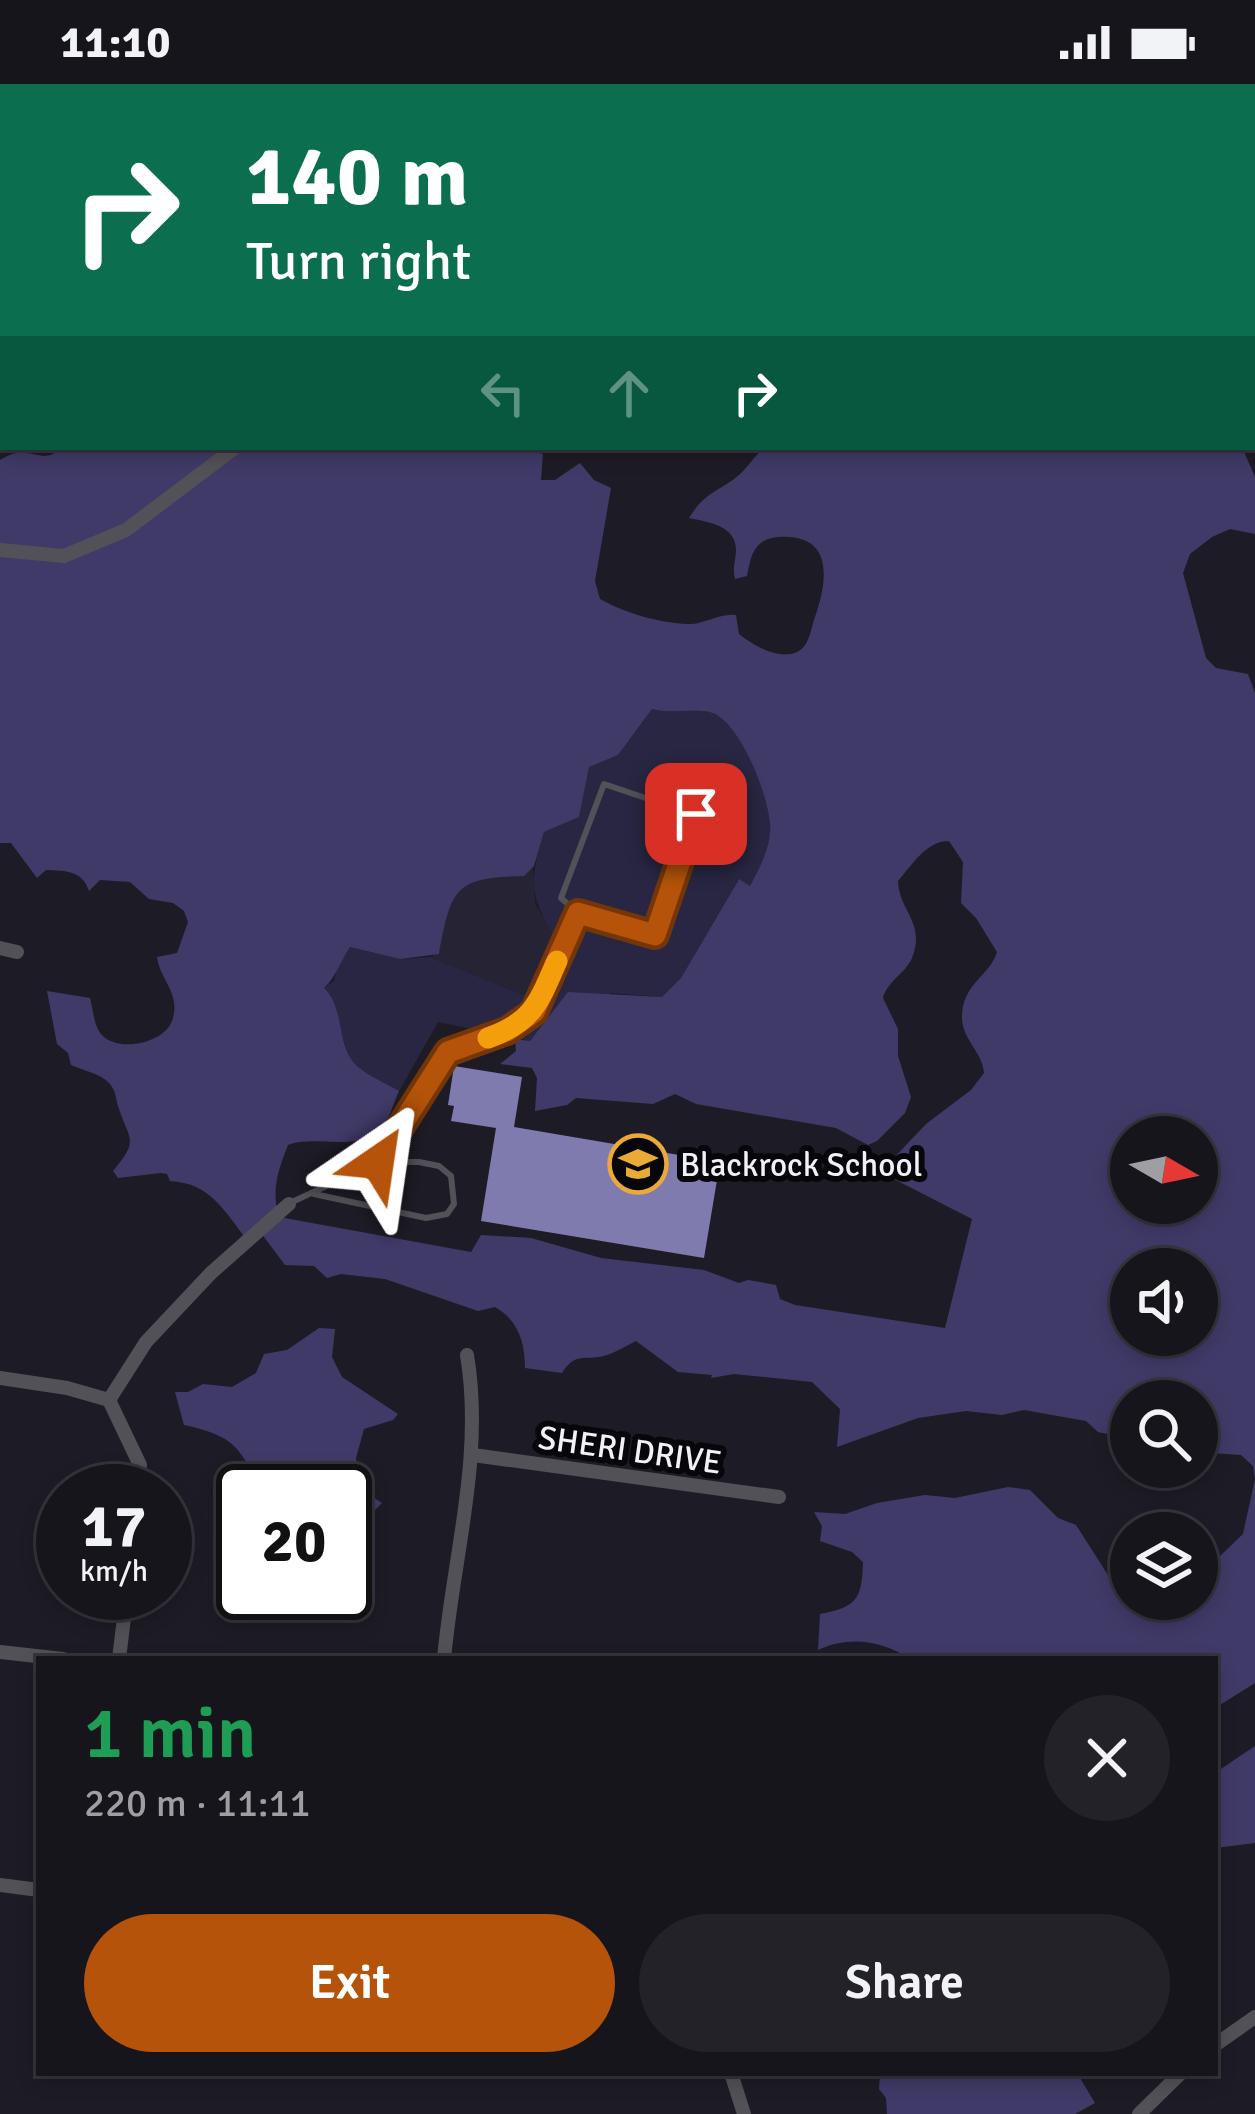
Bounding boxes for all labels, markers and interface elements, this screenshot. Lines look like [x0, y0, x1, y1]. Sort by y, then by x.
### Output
text: 11:10 [60, 15, 170, 70]
text: 140 m [246, 125, 468, 229]
icon: right [48, 132, 204, 288]
text: Turn right [246, 228, 471, 295]
icon: left [470, 360, 536, 426]
icon: ahead [596, 360, 662, 426]
icon: right [722, 360, 788, 426]
pin [645, 763, 747, 865]
icon: arrive [663, 781, 729, 847]
position arrow [315, 1099, 441, 1225]
north arrow [1110, 1116, 1218, 1224]
map controls [1110, 1116, 1218, 1620]
school or university icon: Blackrock School [607, 1133, 669, 1195]
place label: Blackrock School [680, 1145, 922, 1186]
button: sound [1110, 1248, 1218, 1356]
button: search [1110, 1380, 1218, 1488]
street label: SHERI DRIVE [536, 1417, 724, 1484]
speed limit sign: 20 [216, 1464, 372, 1620]
text: 17 [82, 1490, 146, 1564]
button: layers [1110, 1512, 1218, 1620]
text: km/h [80, 1553, 148, 1590]
text: 1 min [84, 1689, 256, 1778]
button: close [1044, 1695, 1170, 1821]
text: 220 m · 11:11 [84, 1779, 311, 1827]
button: Exit [84, 1914, 615, 2052]
button: Share [639, 1914, 1170, 2052]

